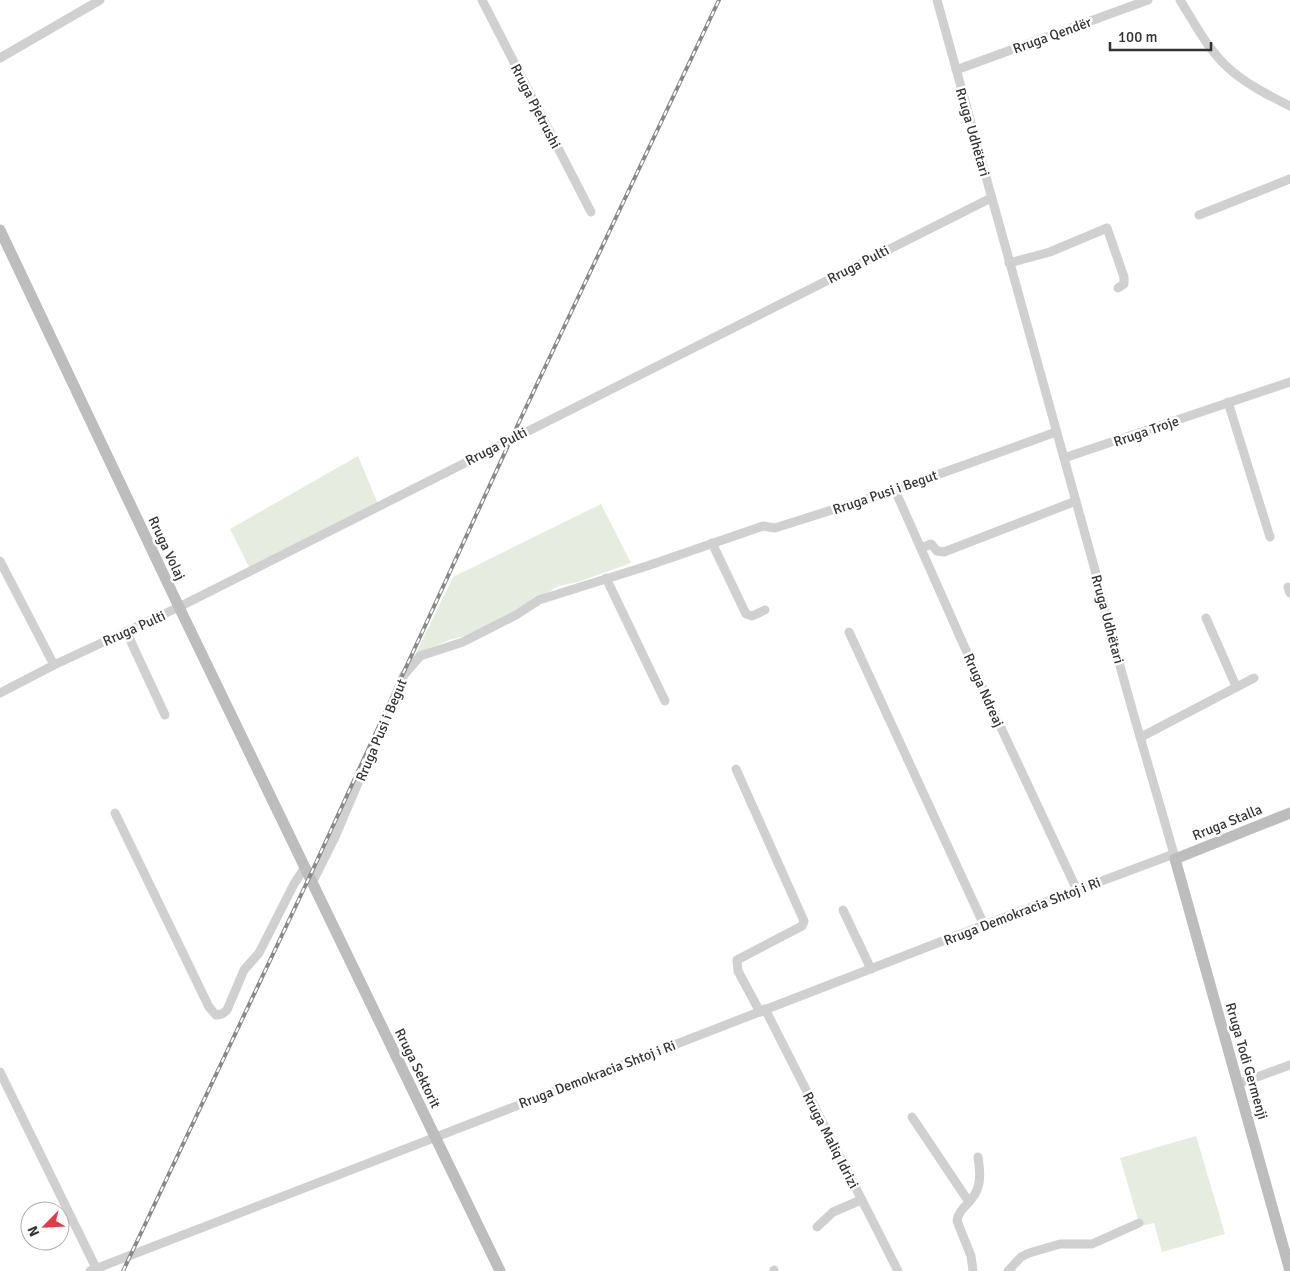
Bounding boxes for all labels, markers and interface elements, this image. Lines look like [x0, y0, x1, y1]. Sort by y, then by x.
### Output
street label: Rruga Qendër [1011, 13, 1094, 58]
scale bar [1110, 20, 1211, 52]
text: 100 m [1118, 28, 1158, 46]
street label: Rruga Pjetrushi [507, 61, 564, 151]
street label: Rruga Udhëtari [952, 86, 993, 178]
street label: Rruga Pulti [825, 242, 892, 287]
street label: Rruga Troje [1111, 412, 1181, 451]
street label: Rruga Pulti [463, 424, 530, 469]
street label: Rruga Pusi i Begut [831, 467, 940, 518]
street label: Rruga Volaj [144, 514, 189, 583]
street label: Rruga Udhëtari [1087, 573, 1128, 665]
street label: Rruga Pulti [100, 607, 168, 650]
street label: Rruga Ndreaj [960, 651, 1007, 730]
street label: Rruga Pusi i Begut [352, 676, 411, 784]
street label: Rruga Stalla [1190, 801, 1265, 844]
street label: Rruga Demokracia Shtoj i Ri [941, 874, 1103, 949]
street label: Rruga Todi Germenji [1222, 1001, 1271, 1121]
street label: Rruga Sektorit [391, 1026, 444, 1111]
street label: Rruga Demokracia Shtoj i Ri [516, 1037, 678, 1112]
street label: Rruga Maliq Idrizi [799, 1089, 862, 1191]
north arrow [20, 1201, 70, 1251]
text: N [24, 1223, 43, 1239]

